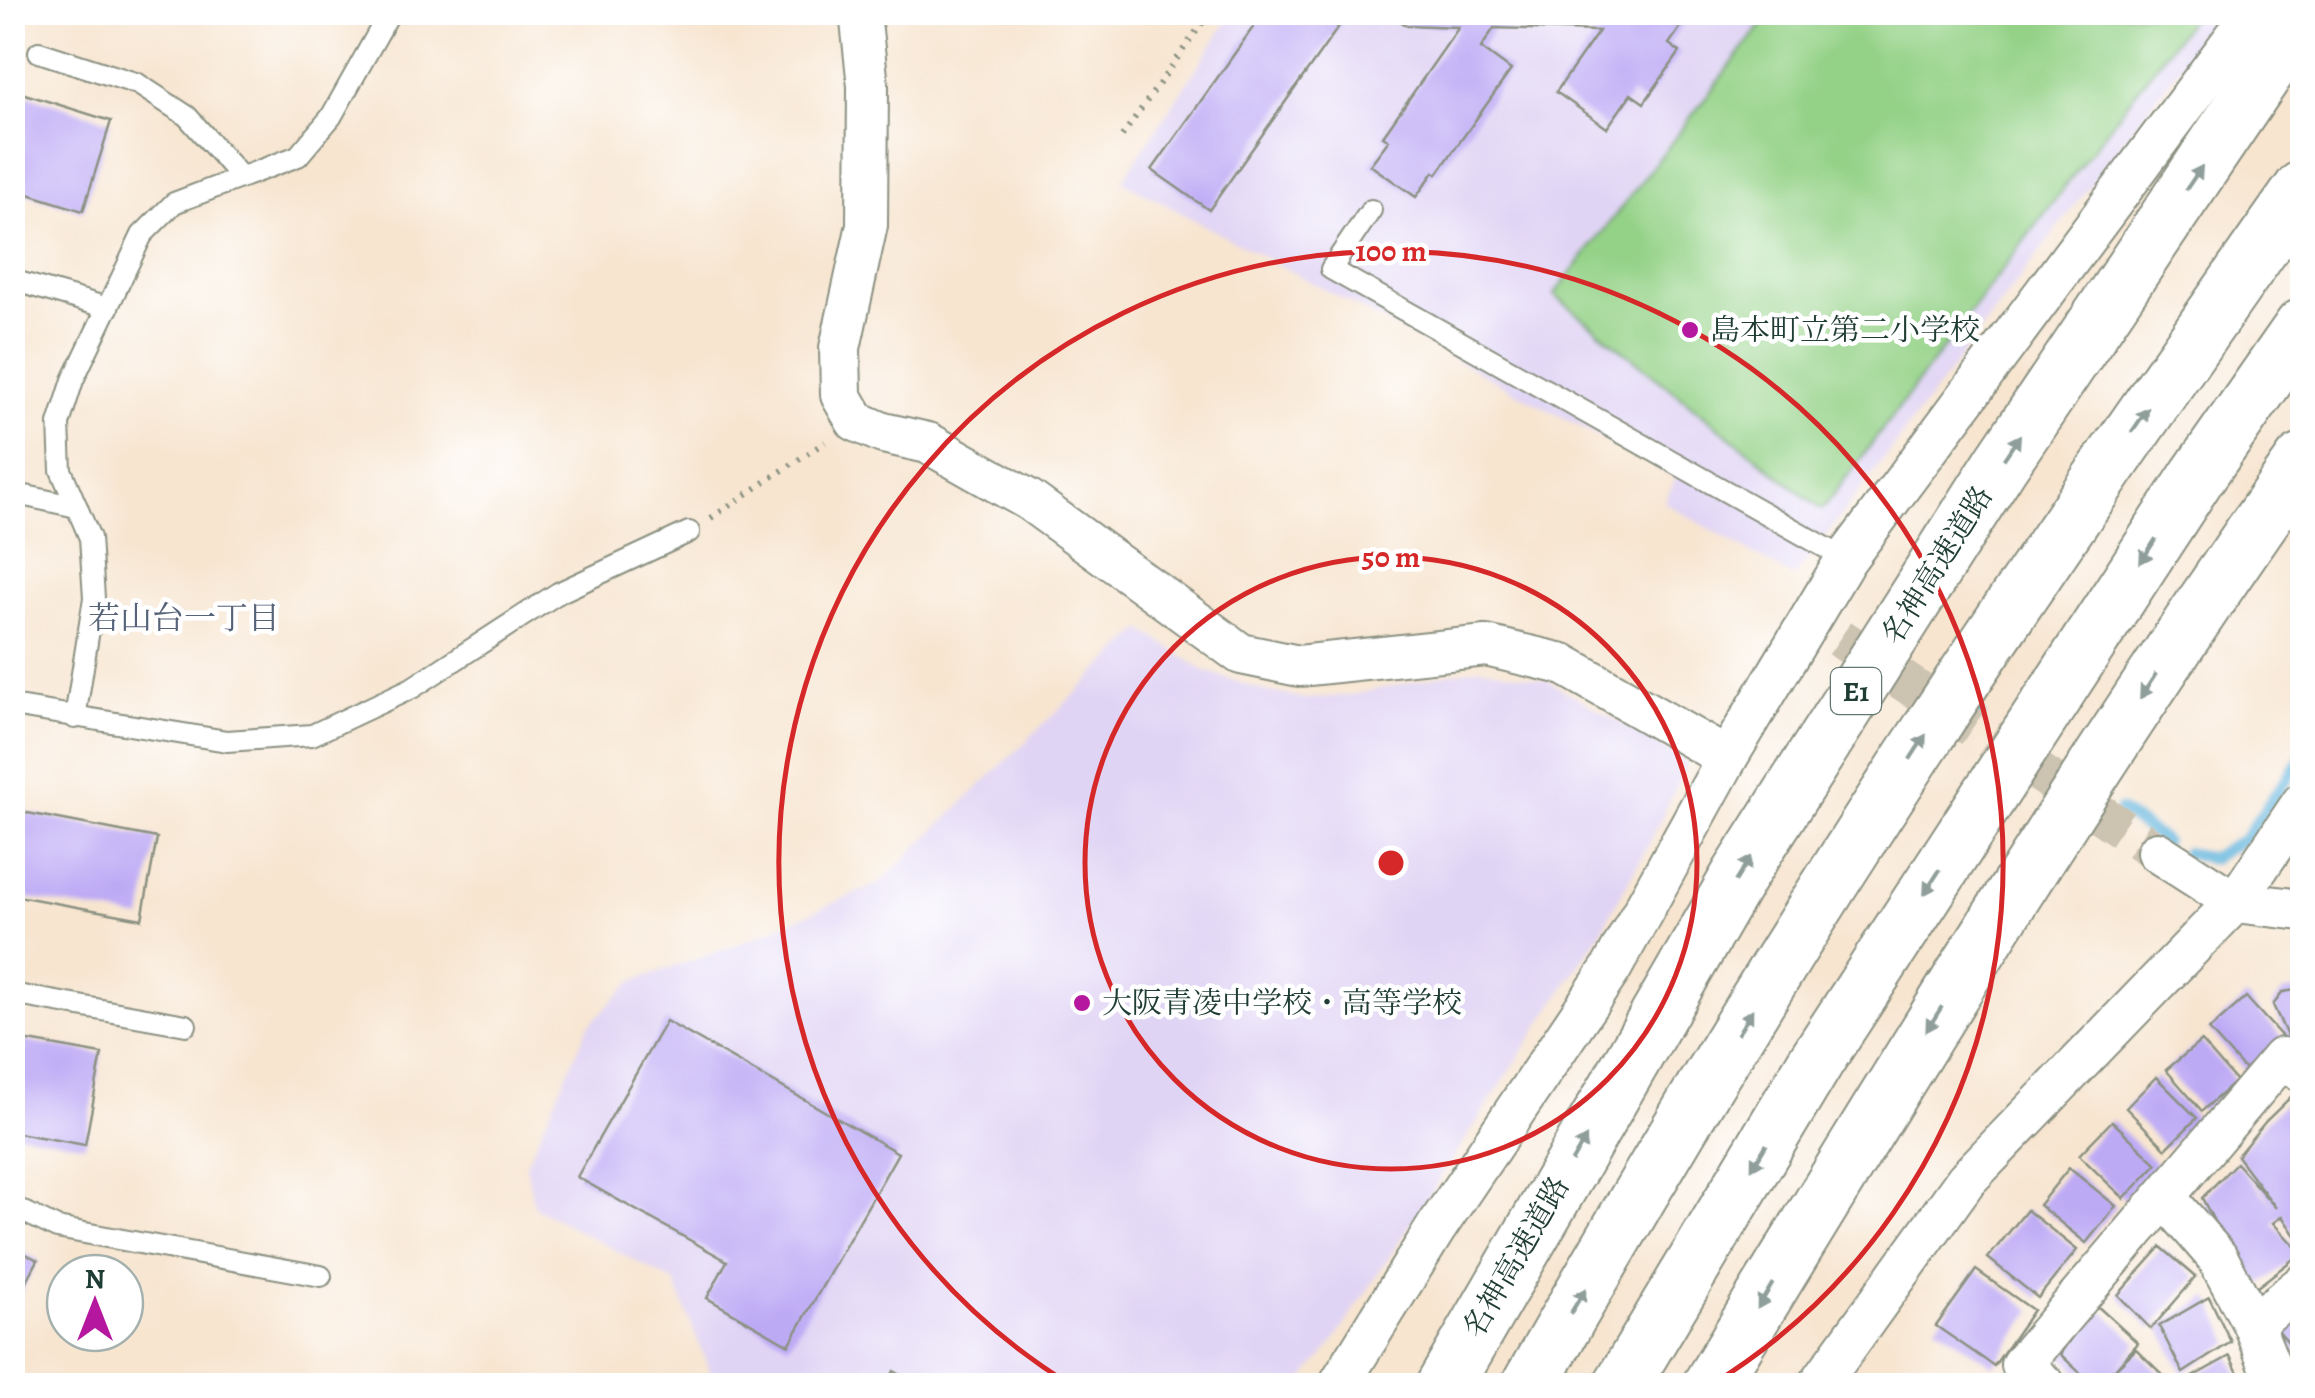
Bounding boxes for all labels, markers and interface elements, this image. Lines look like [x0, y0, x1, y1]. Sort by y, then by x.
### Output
one-way arrow [2185, 164, 2203, 191]
text: 100 m [1355, 231, 1427, 271]
place label: 島本町立第二小学校 [1710, 310, 1980, 350]
marker: 島本町立第二小学校 [1679, 319, 1701, 341]
one-way arrow [2130, 407, 2149, 433]
one-way arrow [2002, 434, 2021, 461]
street label: 名神高速道路 [1872, 478, 2002, 652]
text: 50 m [1362, 537, 1420, 577]
one-way arrow [2139, 537, 2157, 565]
district label: 若山台一丁目 [88, 596, 280, 640]
road number: E1 [1831, 668, 1881, 714]
one-way arrow [2139, 673, 2157, 700]
one-way arrow [1909, 734, 1927, 761]
centre of rings [1373, 845, 1409, 881]
one-way arrow [1734, 855, 1752, 883]
one-way arrow [1924, 868, 1942, 896]
place label: 大阪青凌中学校・高等学校 [1102, 983, 1462, 1023]
marker: 大阪青凌中学校・高等学校 [1071, 992, 1093, 1014]
one-way arrow [1926, 1005, 1943, 1033]
one-way arrow [1735, 1008, 1753, 1036]
one-way arrow [1570, 1135, 1587, 1163]
one-way arrow [1750, 1143, 1768, 1171]
street label: 名神高速道路 [1454, 1169, 1578, 1345]
north arrow [45, 1253, 145, 1353]
text: N [85, 1260, 105, 1298]
one-way arrow [1757, 1282, 1774, 1310]
one-way arrow [1569, 1287, 1586, 1315]

